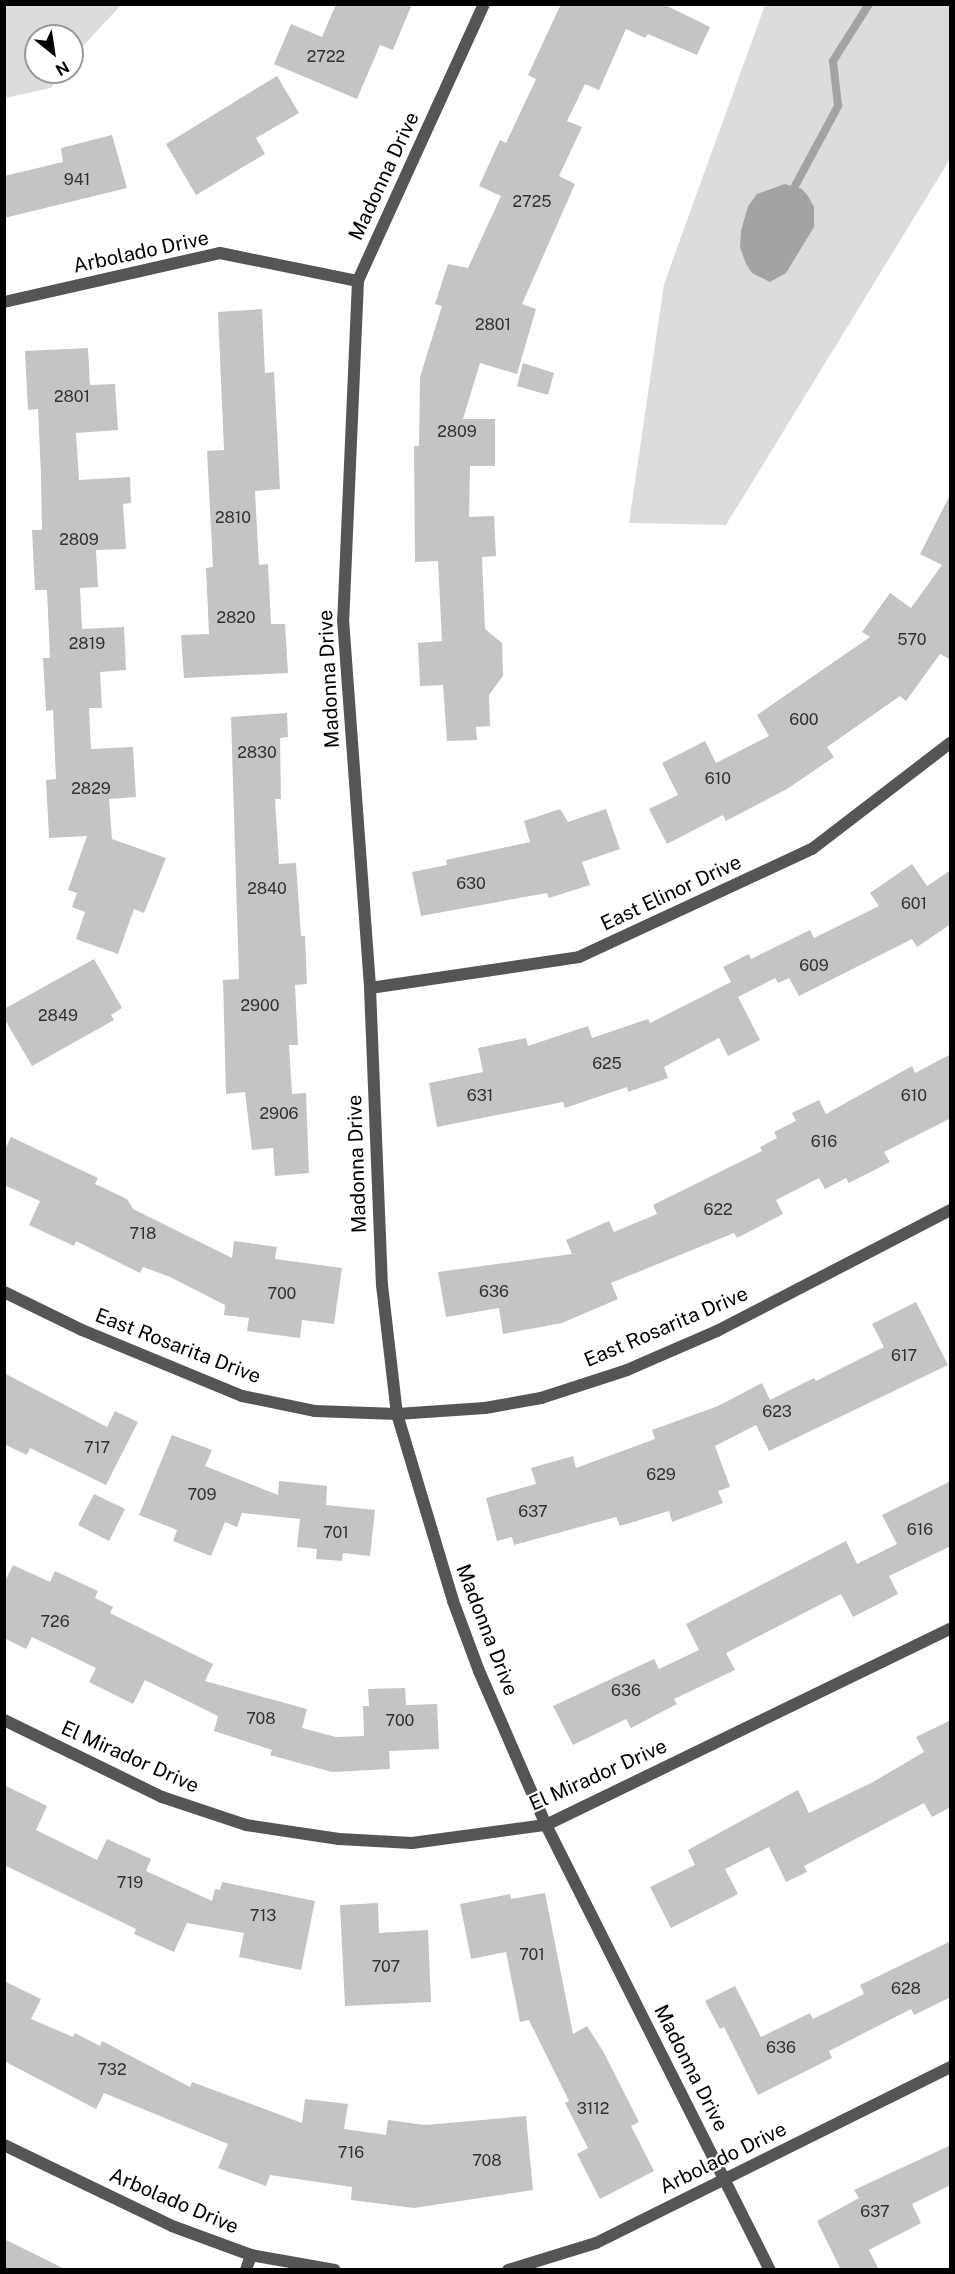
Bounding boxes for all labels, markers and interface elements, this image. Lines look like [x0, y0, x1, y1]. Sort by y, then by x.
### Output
north arrow [24, 24, 84, 84]
house number: 2722 [307, 47, 345, 67]
text: N [52, 57, 72, 80]
street label: Madonna Drive [344, 108, 424, 244]
house number: 941 [64, 170, 90, 190]
house number: 2725 [512, 192, 552, 212]
street label: Arbolado Drive [71, 226, 211, 278]
house number: 2801 [475, 315, 511, 335]
house number: 2801 [54, 387, 90, 407]
house number: 2809 [437, 422, 477, 442]
house number: 2810 [215, 508, 251, 528]
house number: 2809 [59, 530, 99, 550]
house number: 2820 [216, 608, 256, 628]
street label: Madonna Drive [313, 609, 345, 749]
house number: 570 [897, 630, 927, 650]
house number: 2819 [69, 634, 105, 654]
house number: 600 [789, 710, 819, 730]
house number: 2830 [237, 743, 277, 763]
house number: 610 [705, 769, 731, 789]
house number: 2829 [71, 779, 111, 799]
street label: East Elinor Drive [597, 850, 745, 936]
house number: 630 [456, 874, 486, 894]
house number: 2840 [247, 879, 287, 899]
house number: 601 [901, 894, 927, 914]
house number: 609 [799, 956, 829, 976]
house number: 2900 [241, 996, 279, 1016]
house number: 2849 [38, 1006, 78, 1026]
house number: 625 [592, 1054, 622, 1074]
house number: 631 [467, 1086, 493, 1106]
house number: 610 [901, 1086, 927, 1106]
street label: Madonna Drive [343, 1094, 371, 1234]
house number: 2906 [259, 1104, 299, 1124]
house number: 616 [811, 1132, 837, 1152]
house number: 622 [703, 1200, 733, 1220]
house number: 718 [130, 1224, 156, 1244]
house number: 636 [479, 1282, 509, 1302]
street label: East Rosarita Drive [580, 1282, 752, 1372]
house number: 700 [268, 1284, 296, 1304]
street label: East Rosarita Drive [92, 1303, 264, 1389]
house number: 617 [891, 1346, 917, 1366]
house number: 623 [762, 1402, 792, 1422]
house number: 717 [84, 1438, 110, 1458]
house number: 629 [646, 1465, 676, 1485]
house number: 709 [188, 1485, 216, 1505]
house number: 637 [518, 1502, 548, 1522]
house number: 616 [907, 1520, 933, 1540]
house number: 701 [323, 1523, 349, 1543]
street label: Madonna Drive [451, 1561, 523, 1699]
house number: 726 [40, 1612, 70, 1632]
house number: 636 [611, 1681, 641, 1701]
house number: 708 [246, 1709, 276, 1729]
house number: 700 [386, 1711, 414, 1731]
street label: El Mirador Drive [57, 1716, 203, 1798]
street label: El Mirador Drive [525, 1734, 671, 1816]
house number: 719 [117, 1873, 143, 1893]
house number: 713 [250, 1906, 276, 1926]
house number: 701 [519, 1945, 545, 1965]
house number: 707 [372, 1957, 400, 1977]
house number: 628 [891, 1979, 921, 1999]
street label: Madonna Drive [649, 2001, 733, 2135]
house number: 636 [766, 2038, 796, 2058]
house number: 732 [98, 2060, 126, 2080]
house number: 3112 [577, 2099, 609, 2119]
street label: Arbolado Drive [656, 2117, 790, 2199]
house number: 716 [338, 2143, 364, 2163]
house number: 708 [472, 2151, 502, 2171]
street label: Arbolado Drive [106, 2163, 242, 2239]
house number: 637 [860, 2202, 890, 2222]

